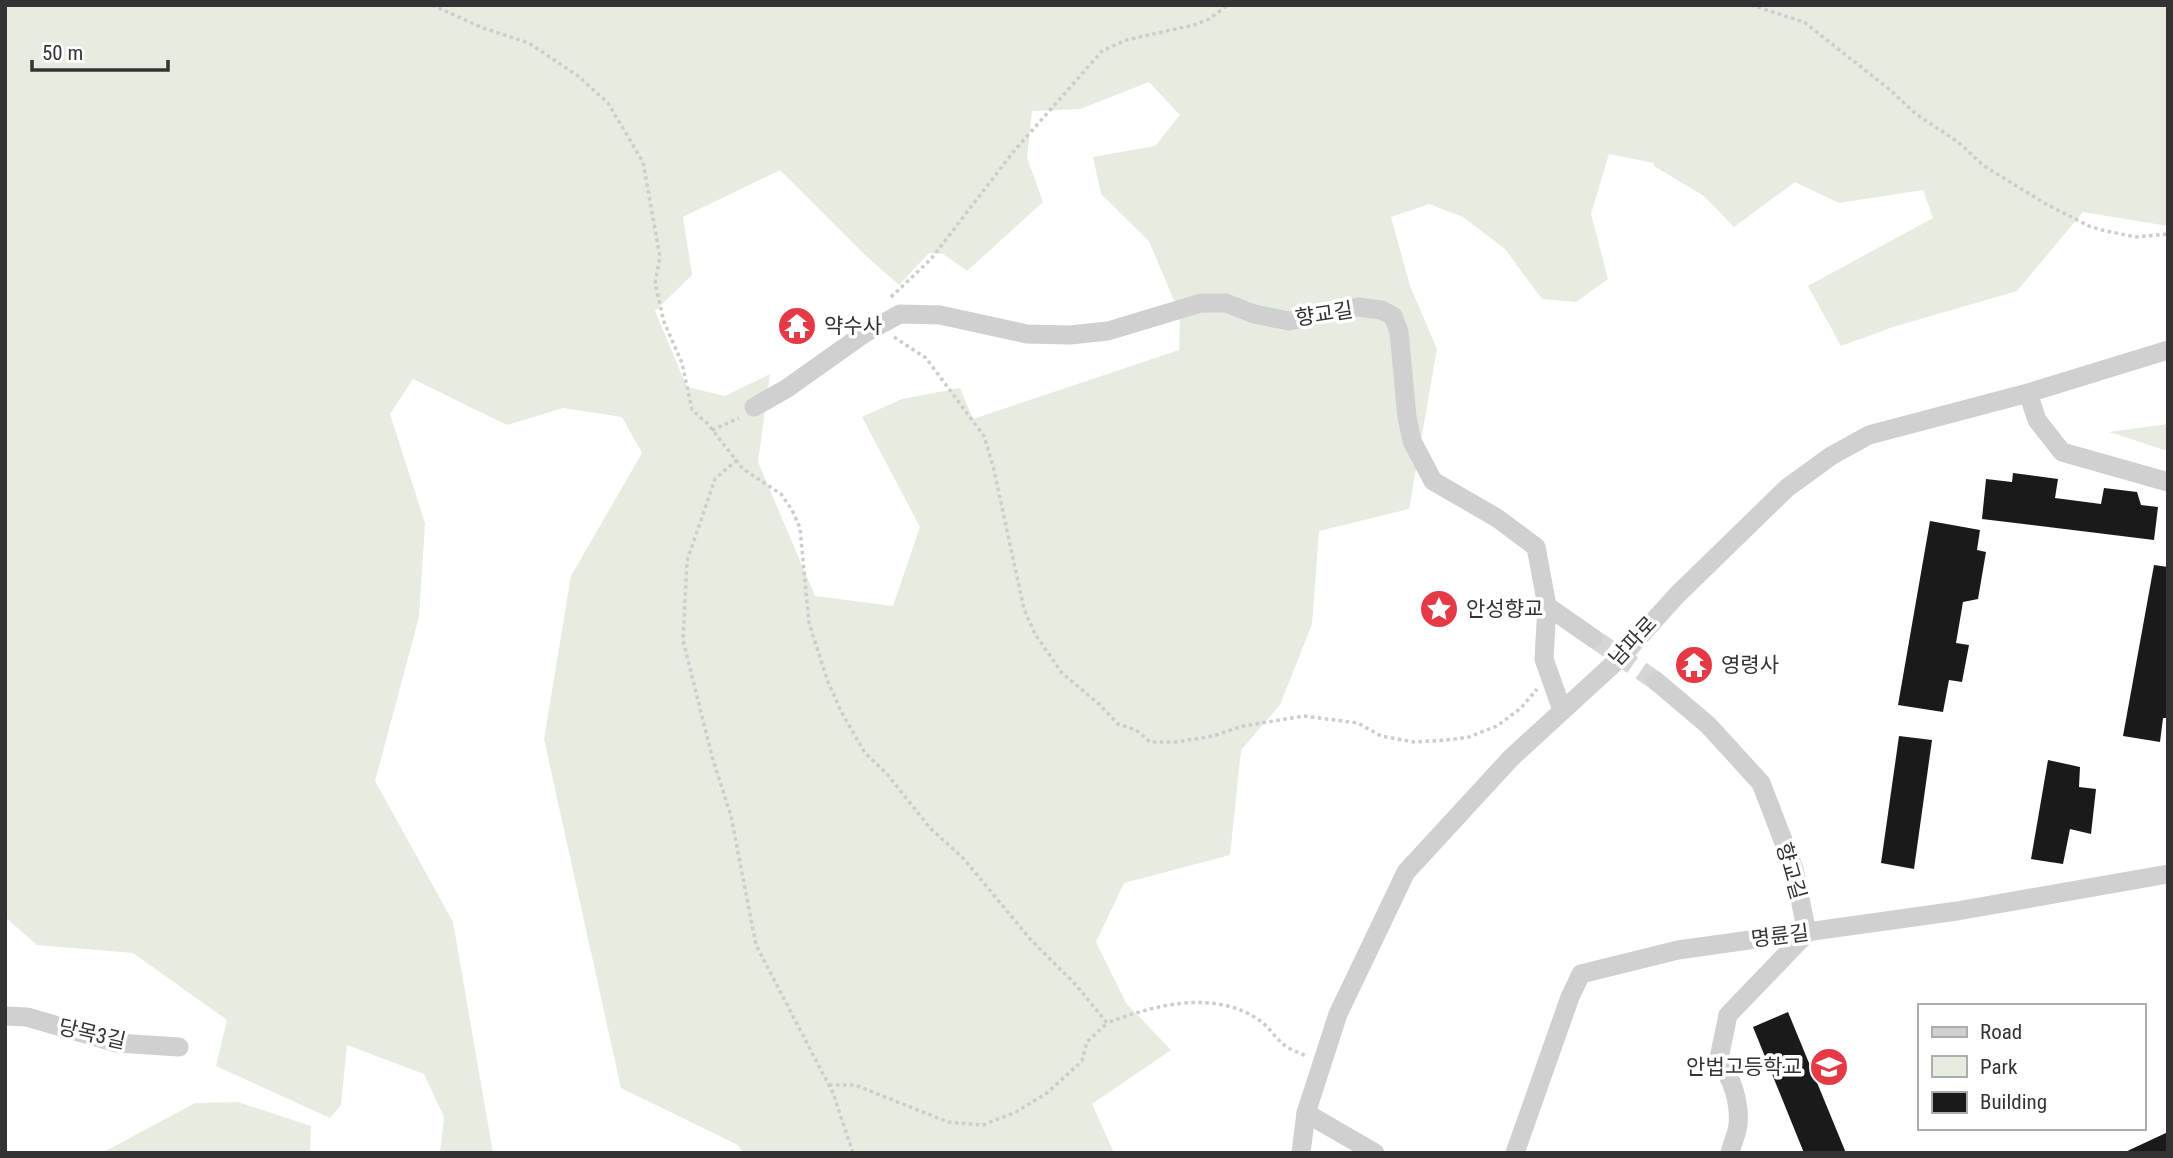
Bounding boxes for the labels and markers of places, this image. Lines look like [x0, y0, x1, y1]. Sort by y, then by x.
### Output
temple icon: 약수사 [776, 305, 818, 347]
place label: 약수사 [824, 314, 882, 338]
place icon: 안성향교 [1418, 588, 1460, 630]
place label: 안성향교 [1466, 597, 1543, 621]
temple icon: 영령사 [1673, 644, 1715, 686]
place label: 영령사 [1721, 653, 1779, 677]
school or university icon: 안법고등학교 [1808, 1046, 1850, 1088]
place label: 안법고등학교 [1686, 1055, 1802, 1079]

